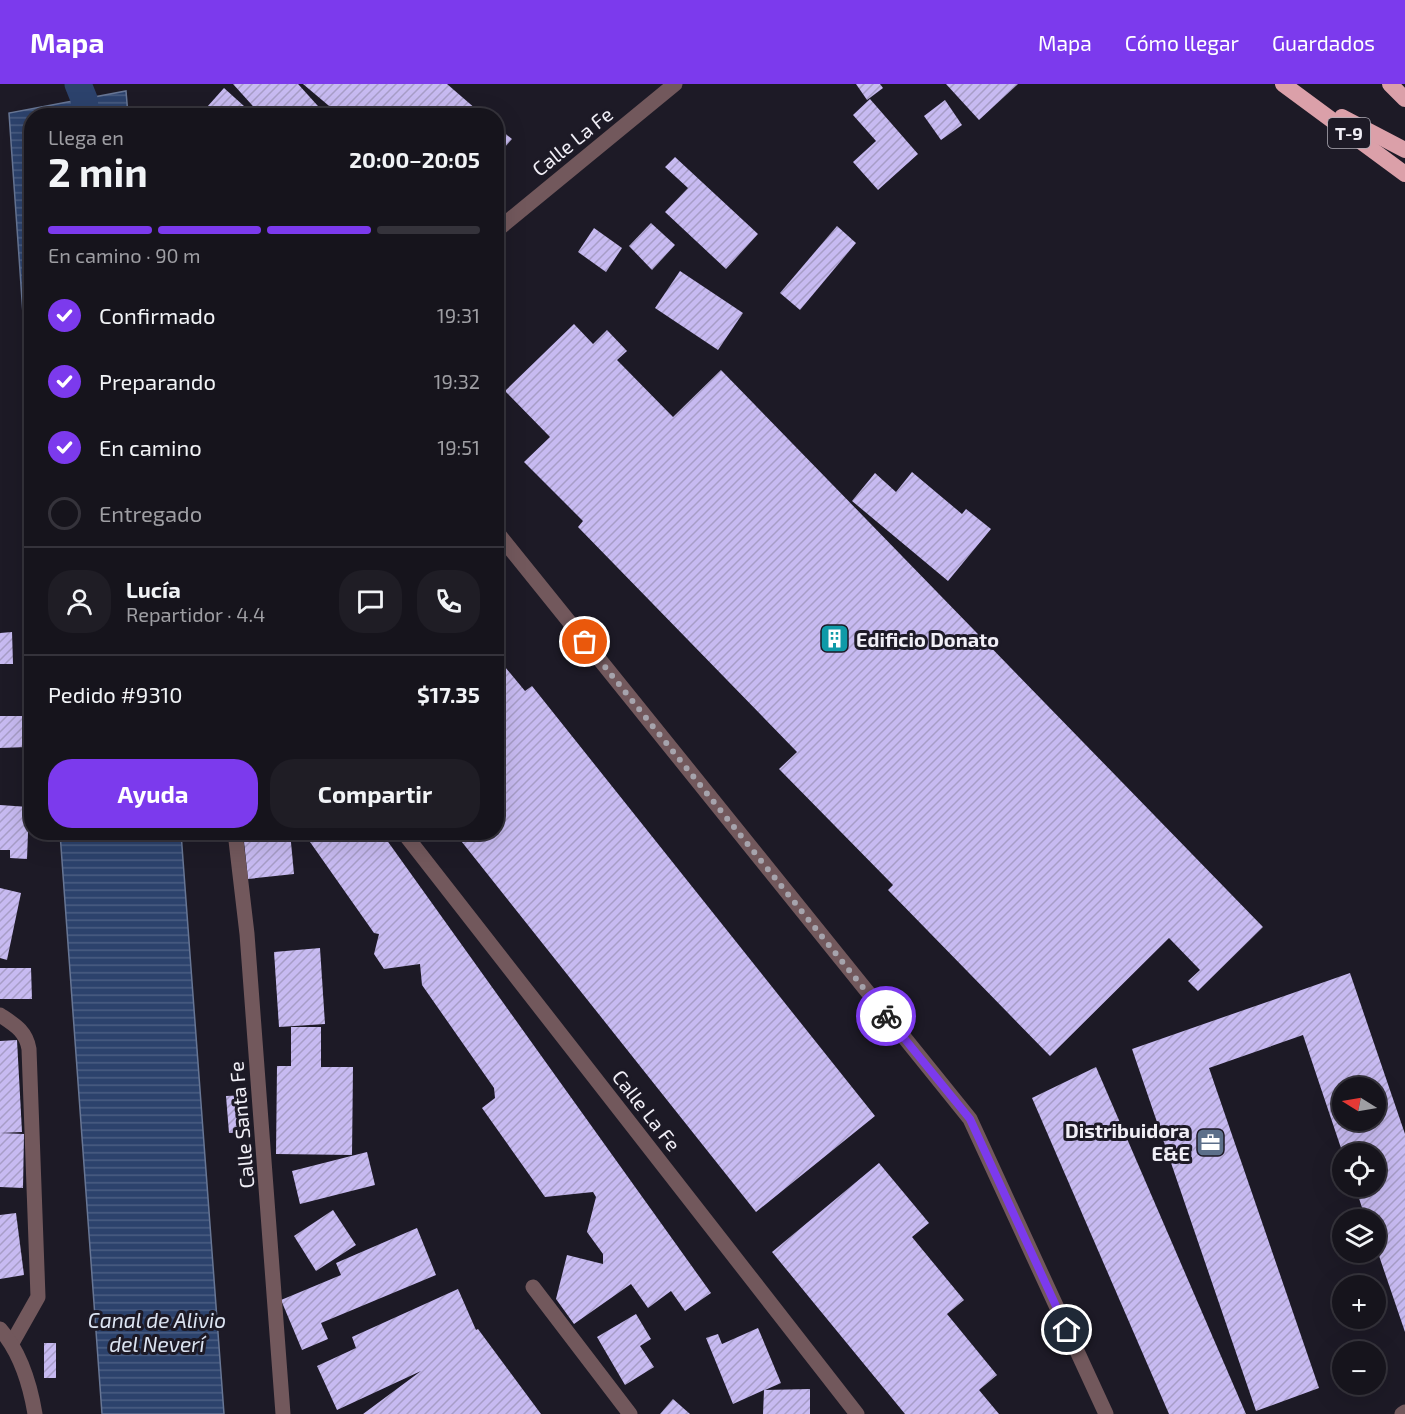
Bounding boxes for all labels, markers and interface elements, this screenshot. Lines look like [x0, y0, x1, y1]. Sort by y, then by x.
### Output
text: Mapa [30, 25, 104, 59]
text: Mapa [1038, 30, 1092, 55]
text: Cómo llegar [1125, 30, 1239, 55]
text: Guardados [1272, 30, 1375, 55]
street label: Calle La Fe [527, 101, 617, 181]
road number: T-9 [1328, 118, 1370, 148]
text: Llega en [48, 125, 124, 149]
text: 20:00–20:05 [349, 146, 480, 172]
text: 2 min [48, 148, 148, 195]
text: En camino · 90 m [48, 243, 201, 267]
icon: check [48, 299, 81, 332]
text: Confirmado [99, 302, 215, 328]
text: 19:31 [437, 303, 480, 327]
icon: check [48, 365, 81, 398]
text: Preparando [99, 368, 216, 394]
text: 19:32 [434, 369, 480, 393]
icon: check [48, 431, 81, 464]
text: En camino [99, 434, 202, 460]
text: 19:51 [437, 435, 480, 459]
text: Entregado [99, 500, 202, 526]
button: person [48, 570, 111, 633]
button: chat [339, 570, 402, 633]
button: phone [417, 570, 480, 633]
text: Lucía [126, 576, 181, 602]
text: Repartidor · 4.4 [126, 602, 265, 626]
pin [559, 616, 610, 667]
building icon: Edificio Donato [819, 623, 851, 655]
icon: bag [568, 625, 601, 658]
place label: Edificio Donato [856, 627, 999, 651]
text: Pedido #9310 [48, 681, 183, 707]
text: $17.35 [417, 681, 480, 707]
button: Ayuda [48, 759, 258, 828]
button: Compartir [270, 759, 480, 828]
courier [856, 986, 916, 1046]
icon: bike [870, 1000, 903, 1033]
street label: Calle Santa Fe [223, 1060, 259, 1190]
street label: Calle La Fe [608, 1065, 686, 1155]
north arrow [1332, 1077, 1386, 1131]
map controls [1332, 1077, 1386, 1395]
place label: Distribuidora E&E [1065, 1118, 1190, 1165]
office icon: Distribuidora E&E [1195, 1126, 1227, 1158]
button: locate [1332, 1143, 1386, 1197]
button: layers [1332, 1209, 1386, 1263]
button: + [1332, 1275, 1386, 1329]
pin [1041, 1304, 1092, 1355]
water label: Canal de Alivio del Neverí [88, 1307, 226, 1356]
icon: home [1050, 1313, 1083, 1346]
button: − [1332, 1341, 1386, 1395]

